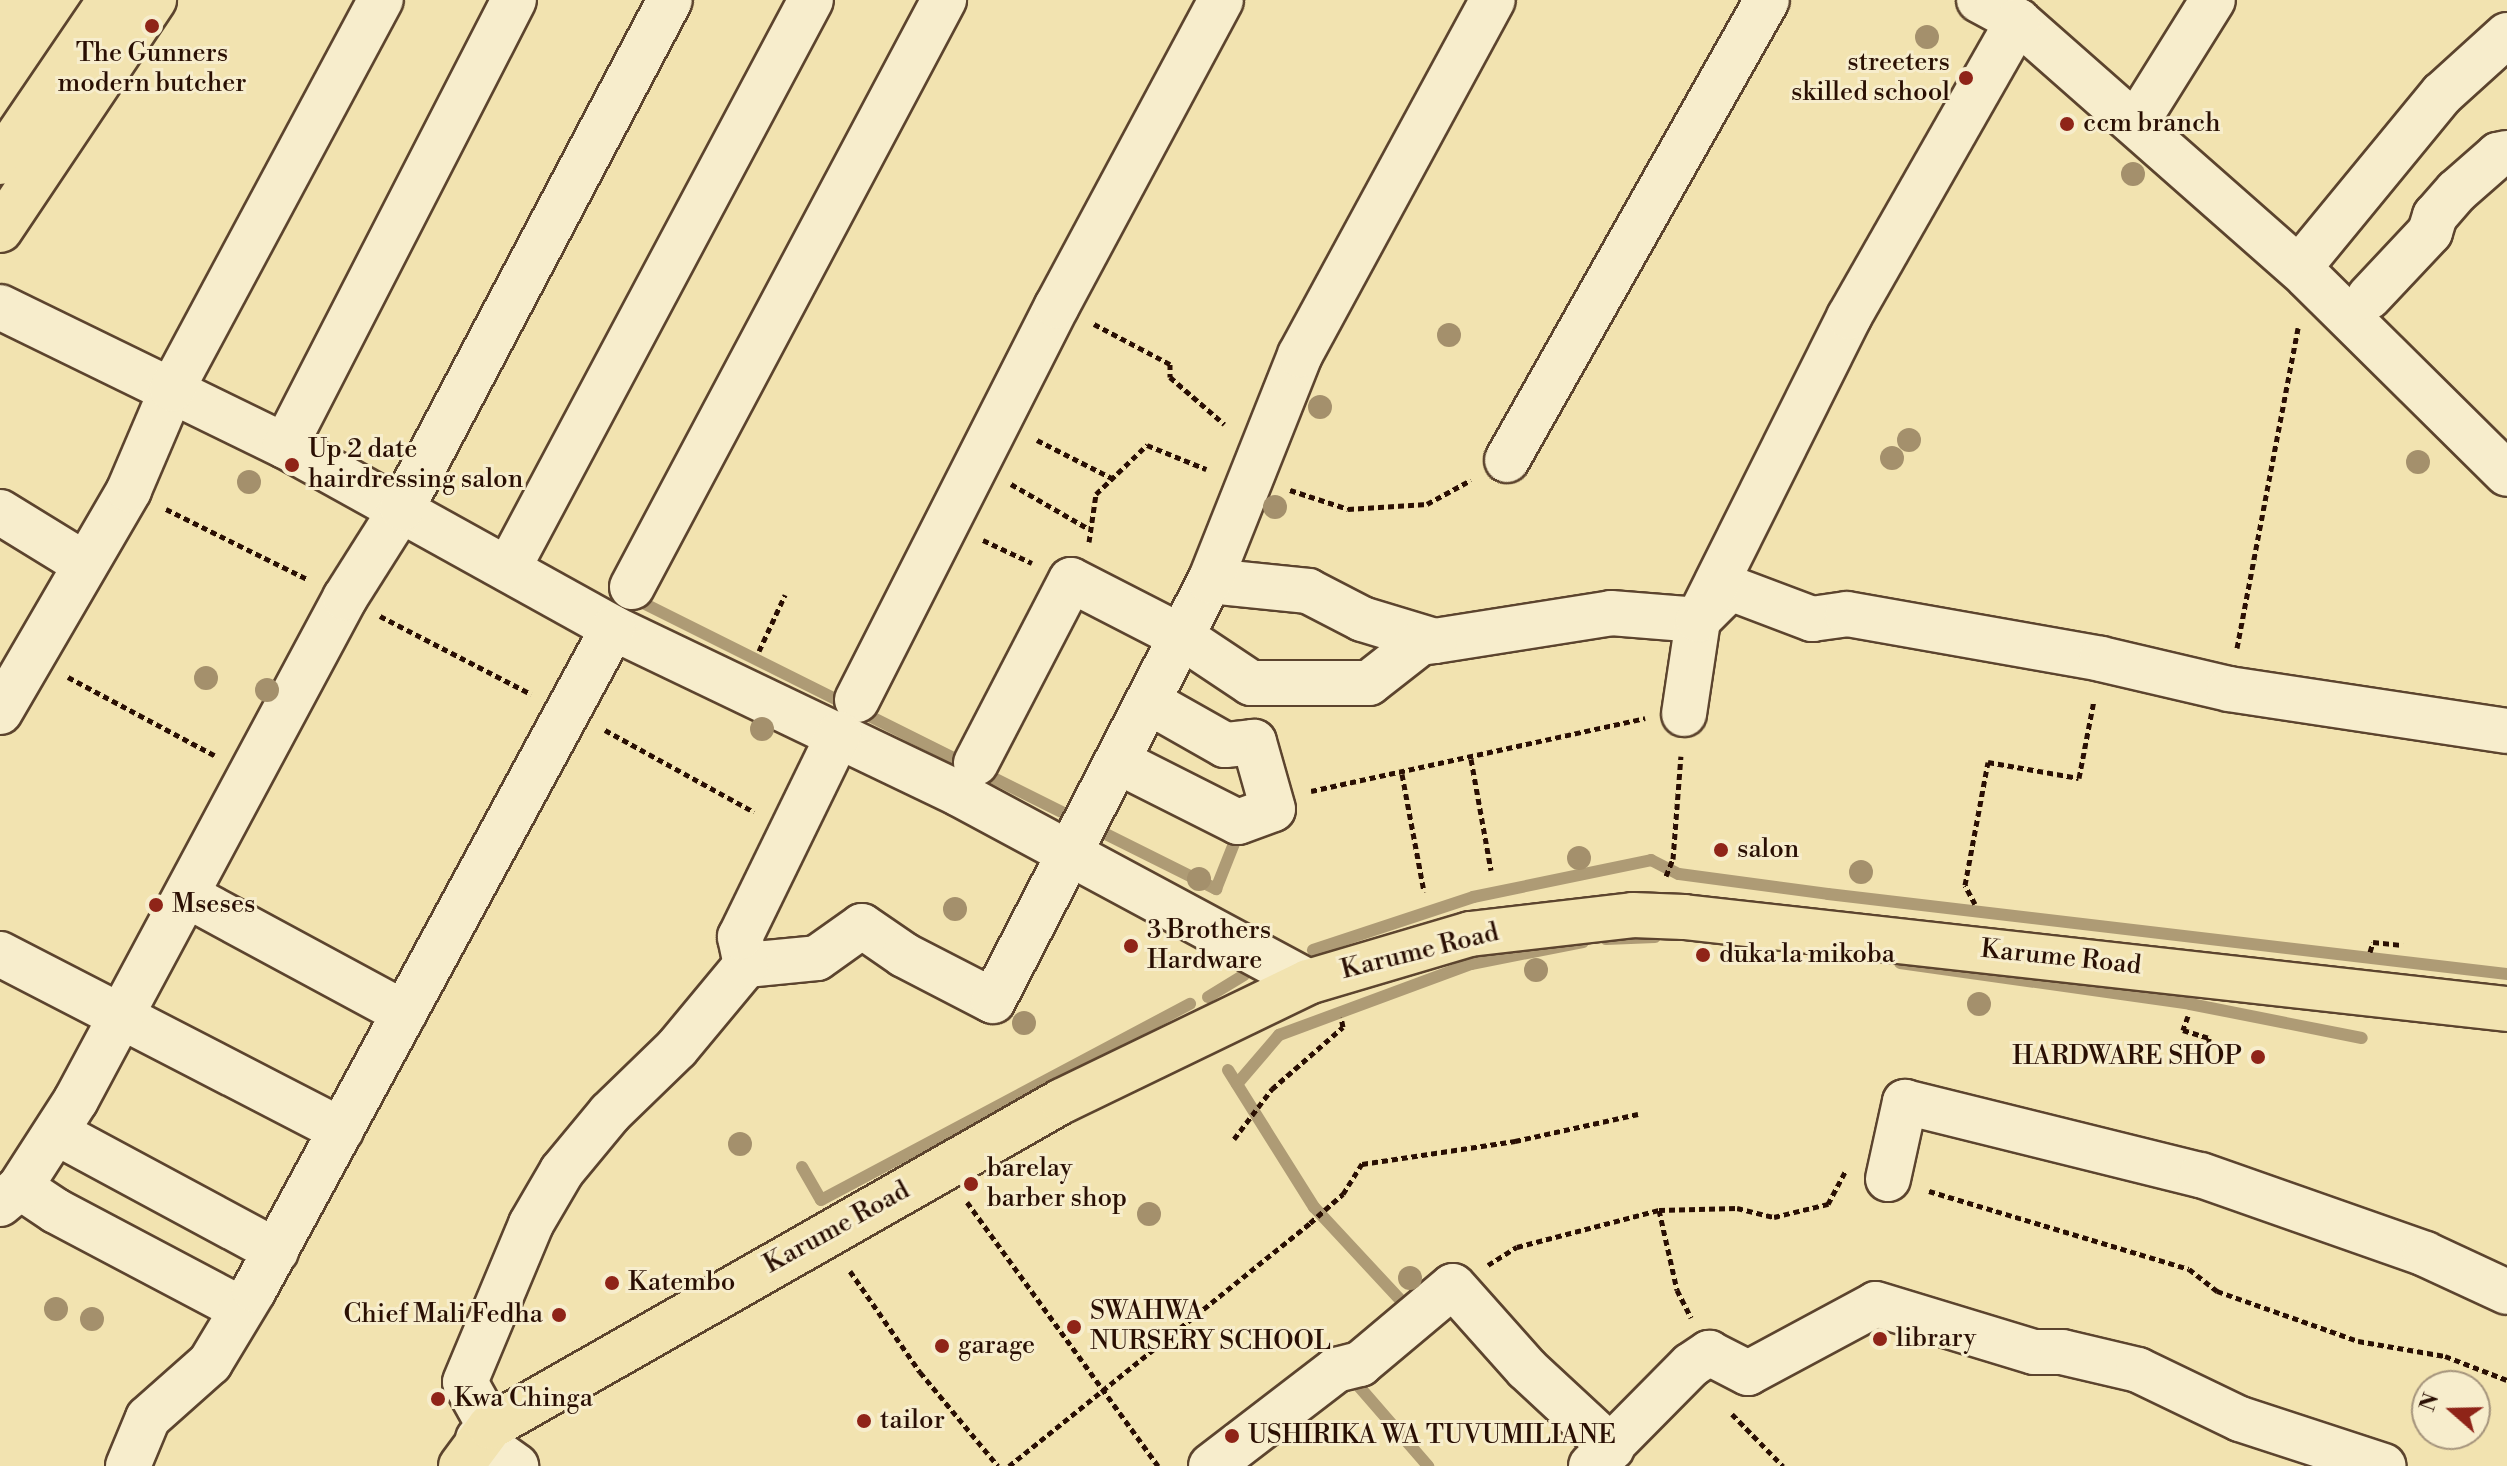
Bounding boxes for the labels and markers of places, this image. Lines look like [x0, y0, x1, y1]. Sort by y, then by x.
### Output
marker: The Gunners modern butcher [143, 17, 161, 35]
place label: The Gunners modern butcher [57, 38, 247, 100]
place label: streeters skilled school [1791, 47, 1950, 108]
marker: streeters skilled school [1957, 69, 1975, 87]
place label: ccm branch [2083, 108, 2220, 140]
marker: ccm branch [2058, 115, 2076, 133]
place label: Up 2 date hairdressing salon [308, 434, 523, 496]
marker: Up 2 date hairdressing salon [283, 456, 301, 474]
place label: salon [1737, 834, 1799, 866]
marker: salon [1712, 841, 1730, 859]
place label: Mseses [172, 889, 255, 921]
marker: Mseses [147, 896, 165, 914]
place label: 3 Brothers Hardware [1147, 915, 1271, 976]
marker: 3 Brothers Hardware [1122, 937, 1140, 955]
place label: duka la mikoba [1719, 939, 1895, 971]
marker: duka la mikoba [1694, 946, 1712, 964]
place label: HARDWARE SHOP [2012, 1041, 2242, 1073]
marker: HARDWARE SHOP [2249, 1048, 2267, 1066]
place label: barelay barber shop [987, 1153, 1127, 1214]
marker: barelay barber shop [962, 1175, 980, 1193]
place label: Katembo [628, 1267, 735, 1299]
marker: Katembo [603, 1274, 621, 1292]
place label: SWAHWA NURSERY SCHOOL [1090, 1296, 1331, 1358]
place label: Chief Mali Fedha [344, 1299, 543, 1331]
marker: Chief Mali Fedha [550, 1306, 568, 1324]
marker: SWAHWA NURSERY SCHOOL [1065, 1318, 1083, 1336]
place label: library [1896, 1323, 1976, 1355]
place label: garage [958, 1330, 1035, 1362]
marker: library [1871, 1330, 1889, 1348]
marker: garage [933, 1337, 951, 1355]
place label: Kwa Chinga [454, 1383, 593, 1415]
marker: Kwa Chinga [429, 1390, 447, 1408]
place label: tailor [880, 1405, 945, 1437]
marker: tailor [855, 1412, 873, 1430]
place label: USHIRIKA WA TUVUMILIANE [1248, 1420, 1616, 1452]
marker: USHIRIKA WA TUVUMILIANE [1223, 1427, 1241, 1445]

